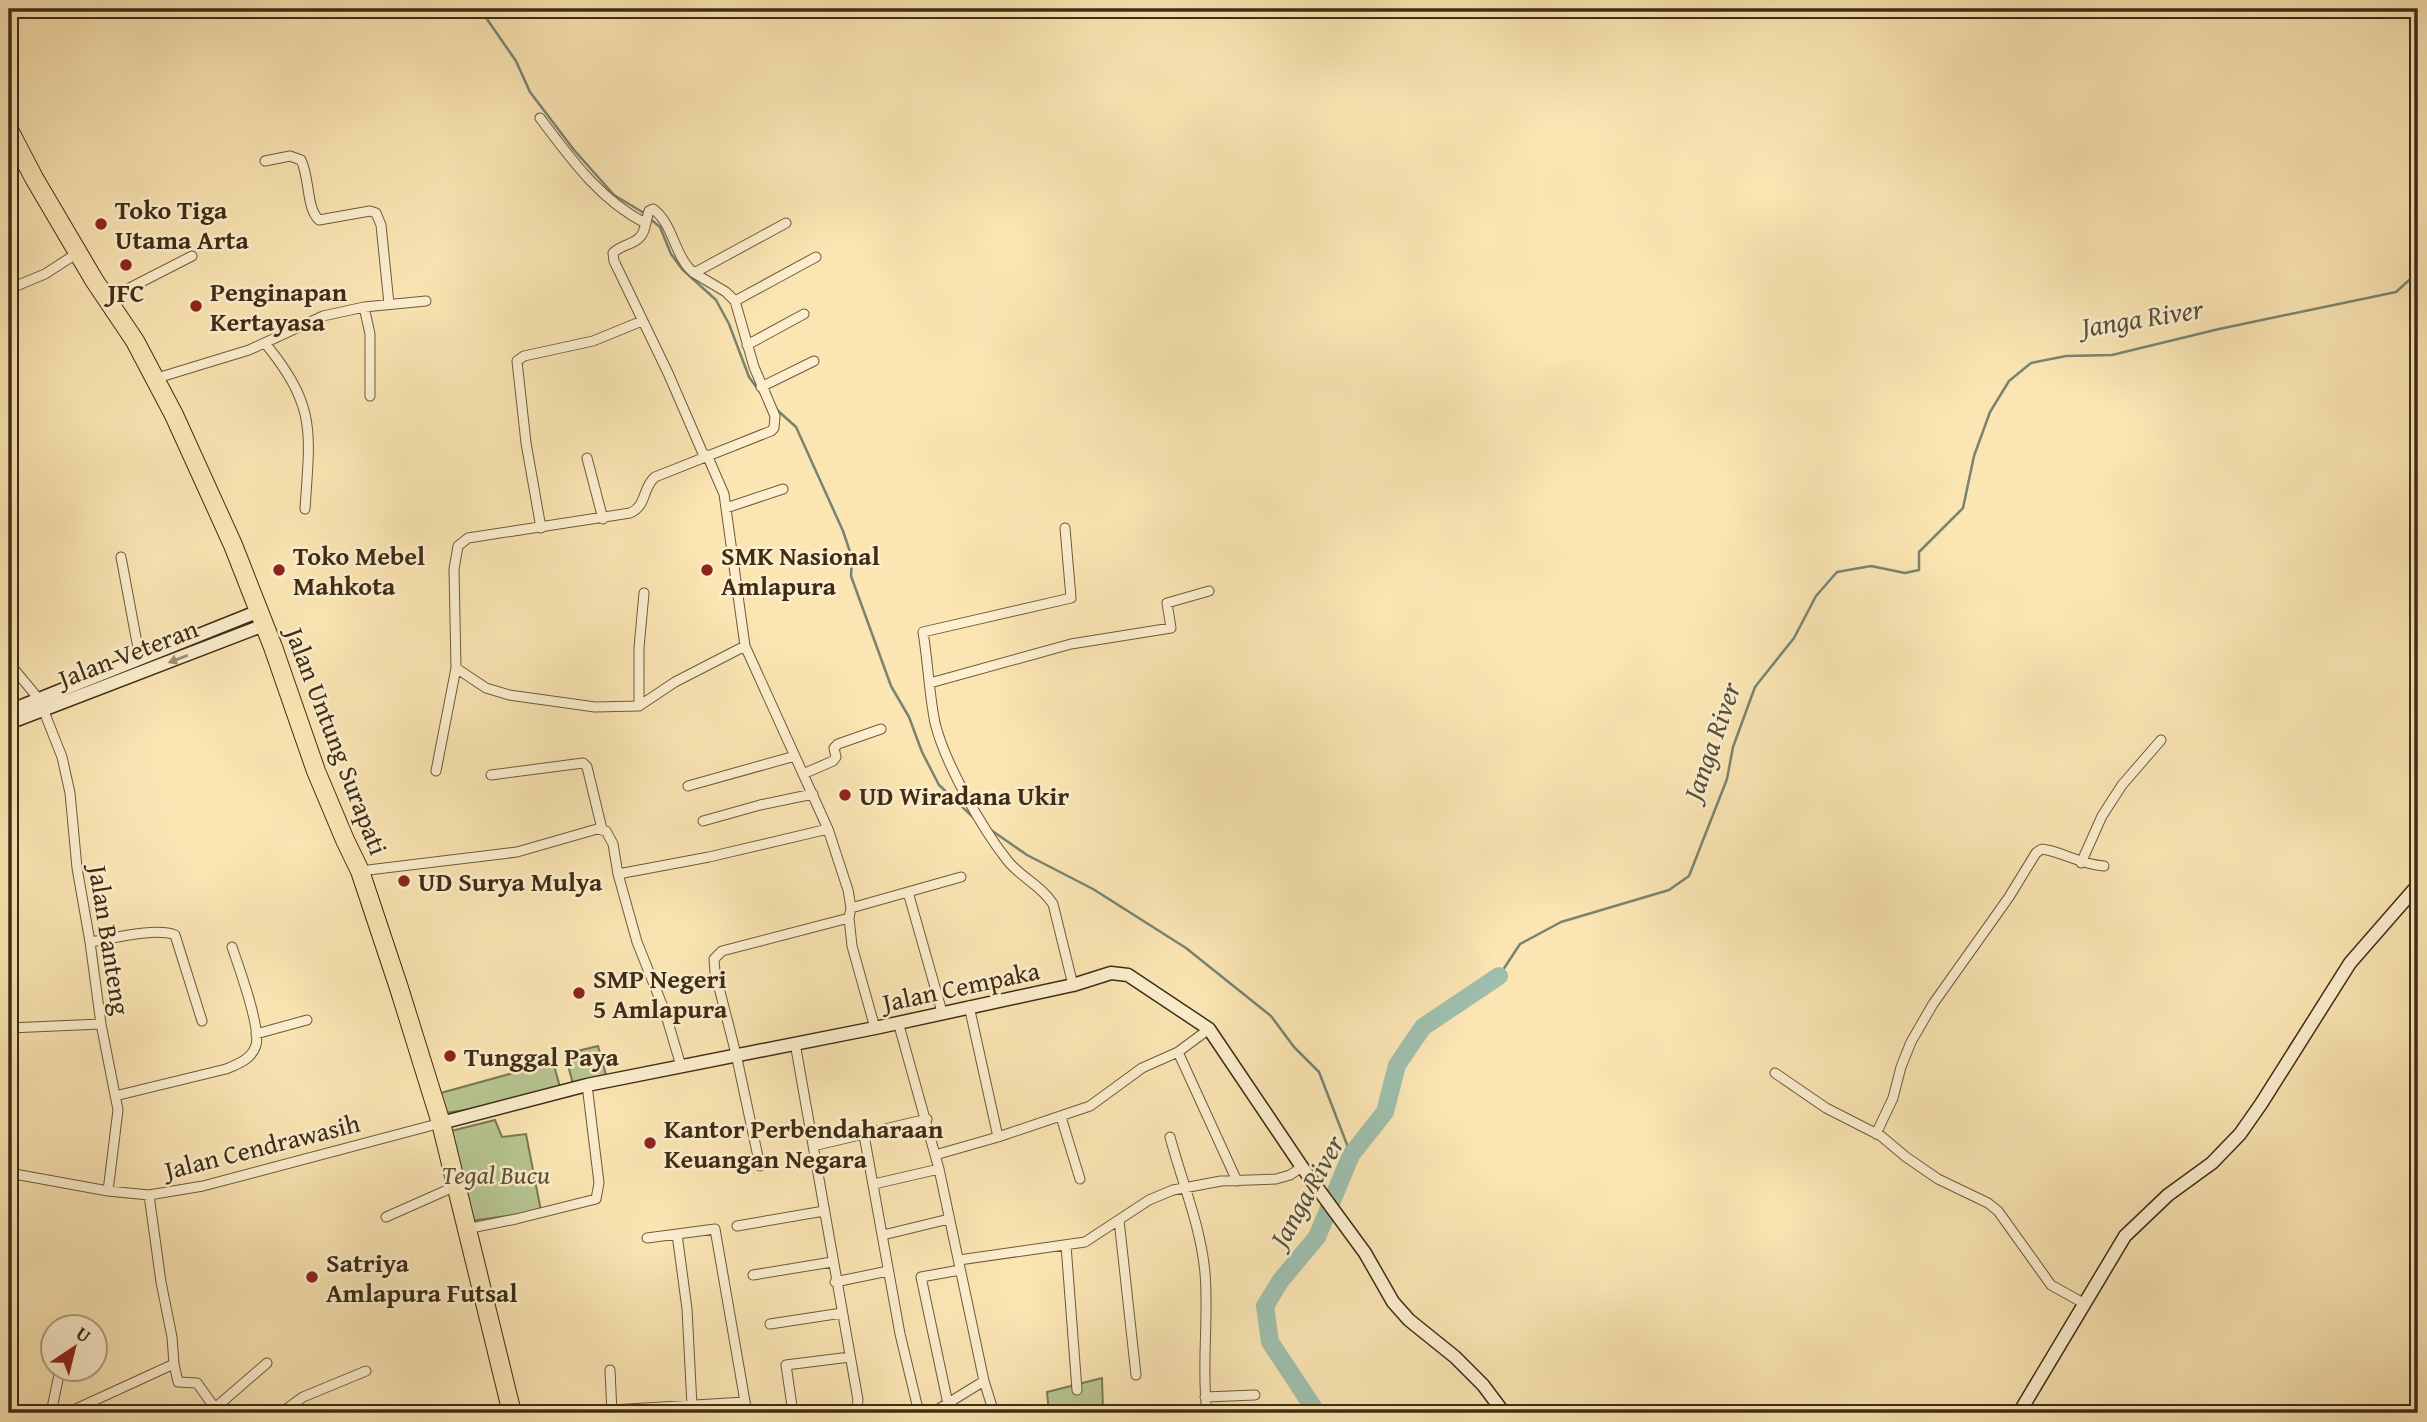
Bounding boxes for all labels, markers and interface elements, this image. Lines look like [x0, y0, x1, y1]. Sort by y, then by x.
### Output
place label: Toko Tiga Utama Arta [115, 190, 249, 259]
marker: Toko Tiga Utama Arta [93, 216, 109, 232]
marker: JFC [118, 257, 134, 273]
place label: Penginapan Kertayasa [210, 272, 348, 341]
place label: JFC [103, 273, 145, 312]
water label: Janga River [2074, 287, 2207, 347]
marker: Penginapan Kertayasa [188, 298, 204, 314]
place label: Toko Mebel Mahkota [293, 536, 425, 605]
place label: SMK Nasional Amlapura [721, 536, 880, 605]
marker: Toko Mebel Mahkota [271, 562, 287, 578]
marker: SMK Nasional Amlapura [699, 562, 715, 578]
street label: Jalan Veteran [50, 608, 204, 699]
street label: Jalan Untung Surapati [275, 619, 398, 860]
one-way arrow [167, 654, 188, 665]
water label: Janga River [1670, 675, 1751, 810]
place label: UD Wiradana Ukir [859, 776, 1069, 815]
marker: UD Wiradana Ukir [837, 787, 853, 803]
street label: Jalan Banteng [78, 859, 141, 1018]
place label: UD Surya Mulya [418, 862, 603, 901]
marker: UD Surya Mulya [396, 873, 412, 889]
street label: Jalan Cempaka [876, 950, 1044, 1022]
place label: SMP Negeri 5 Amlapura [593, 959, 728, 1028]
marker: SMP Negeri 5 Amlapura [571, 985, 587, 1001]
place label: Tunggal Paya [464, 1037, 620, 1076]
marker: Tunggal Paya [442, 1048, 458, 1064]
street label: Jalan Cendrawasih [157, 1103, 364, 1190]
place label: Kantor Perbendaharaan Keuangan Negara [664, 1109, 944, 1178]
water label: Janga River [1256, 1126, 1354, 1258]
marker: Kantor Perbendaharaan Keuangan Negara [642, 1135, 658, 1151]
park label: Tegal Bucu [442, 1155, 550, 1194]
place label: Satriya Amlapura Futsal [326, 1243, 518, 1312]
marker: Satriya Amlapura Futsal [304, 1269, 320, 1285]
north arrow [38, 1314, 108, 1384]
text: U [70, 1319, 97, 1349]

